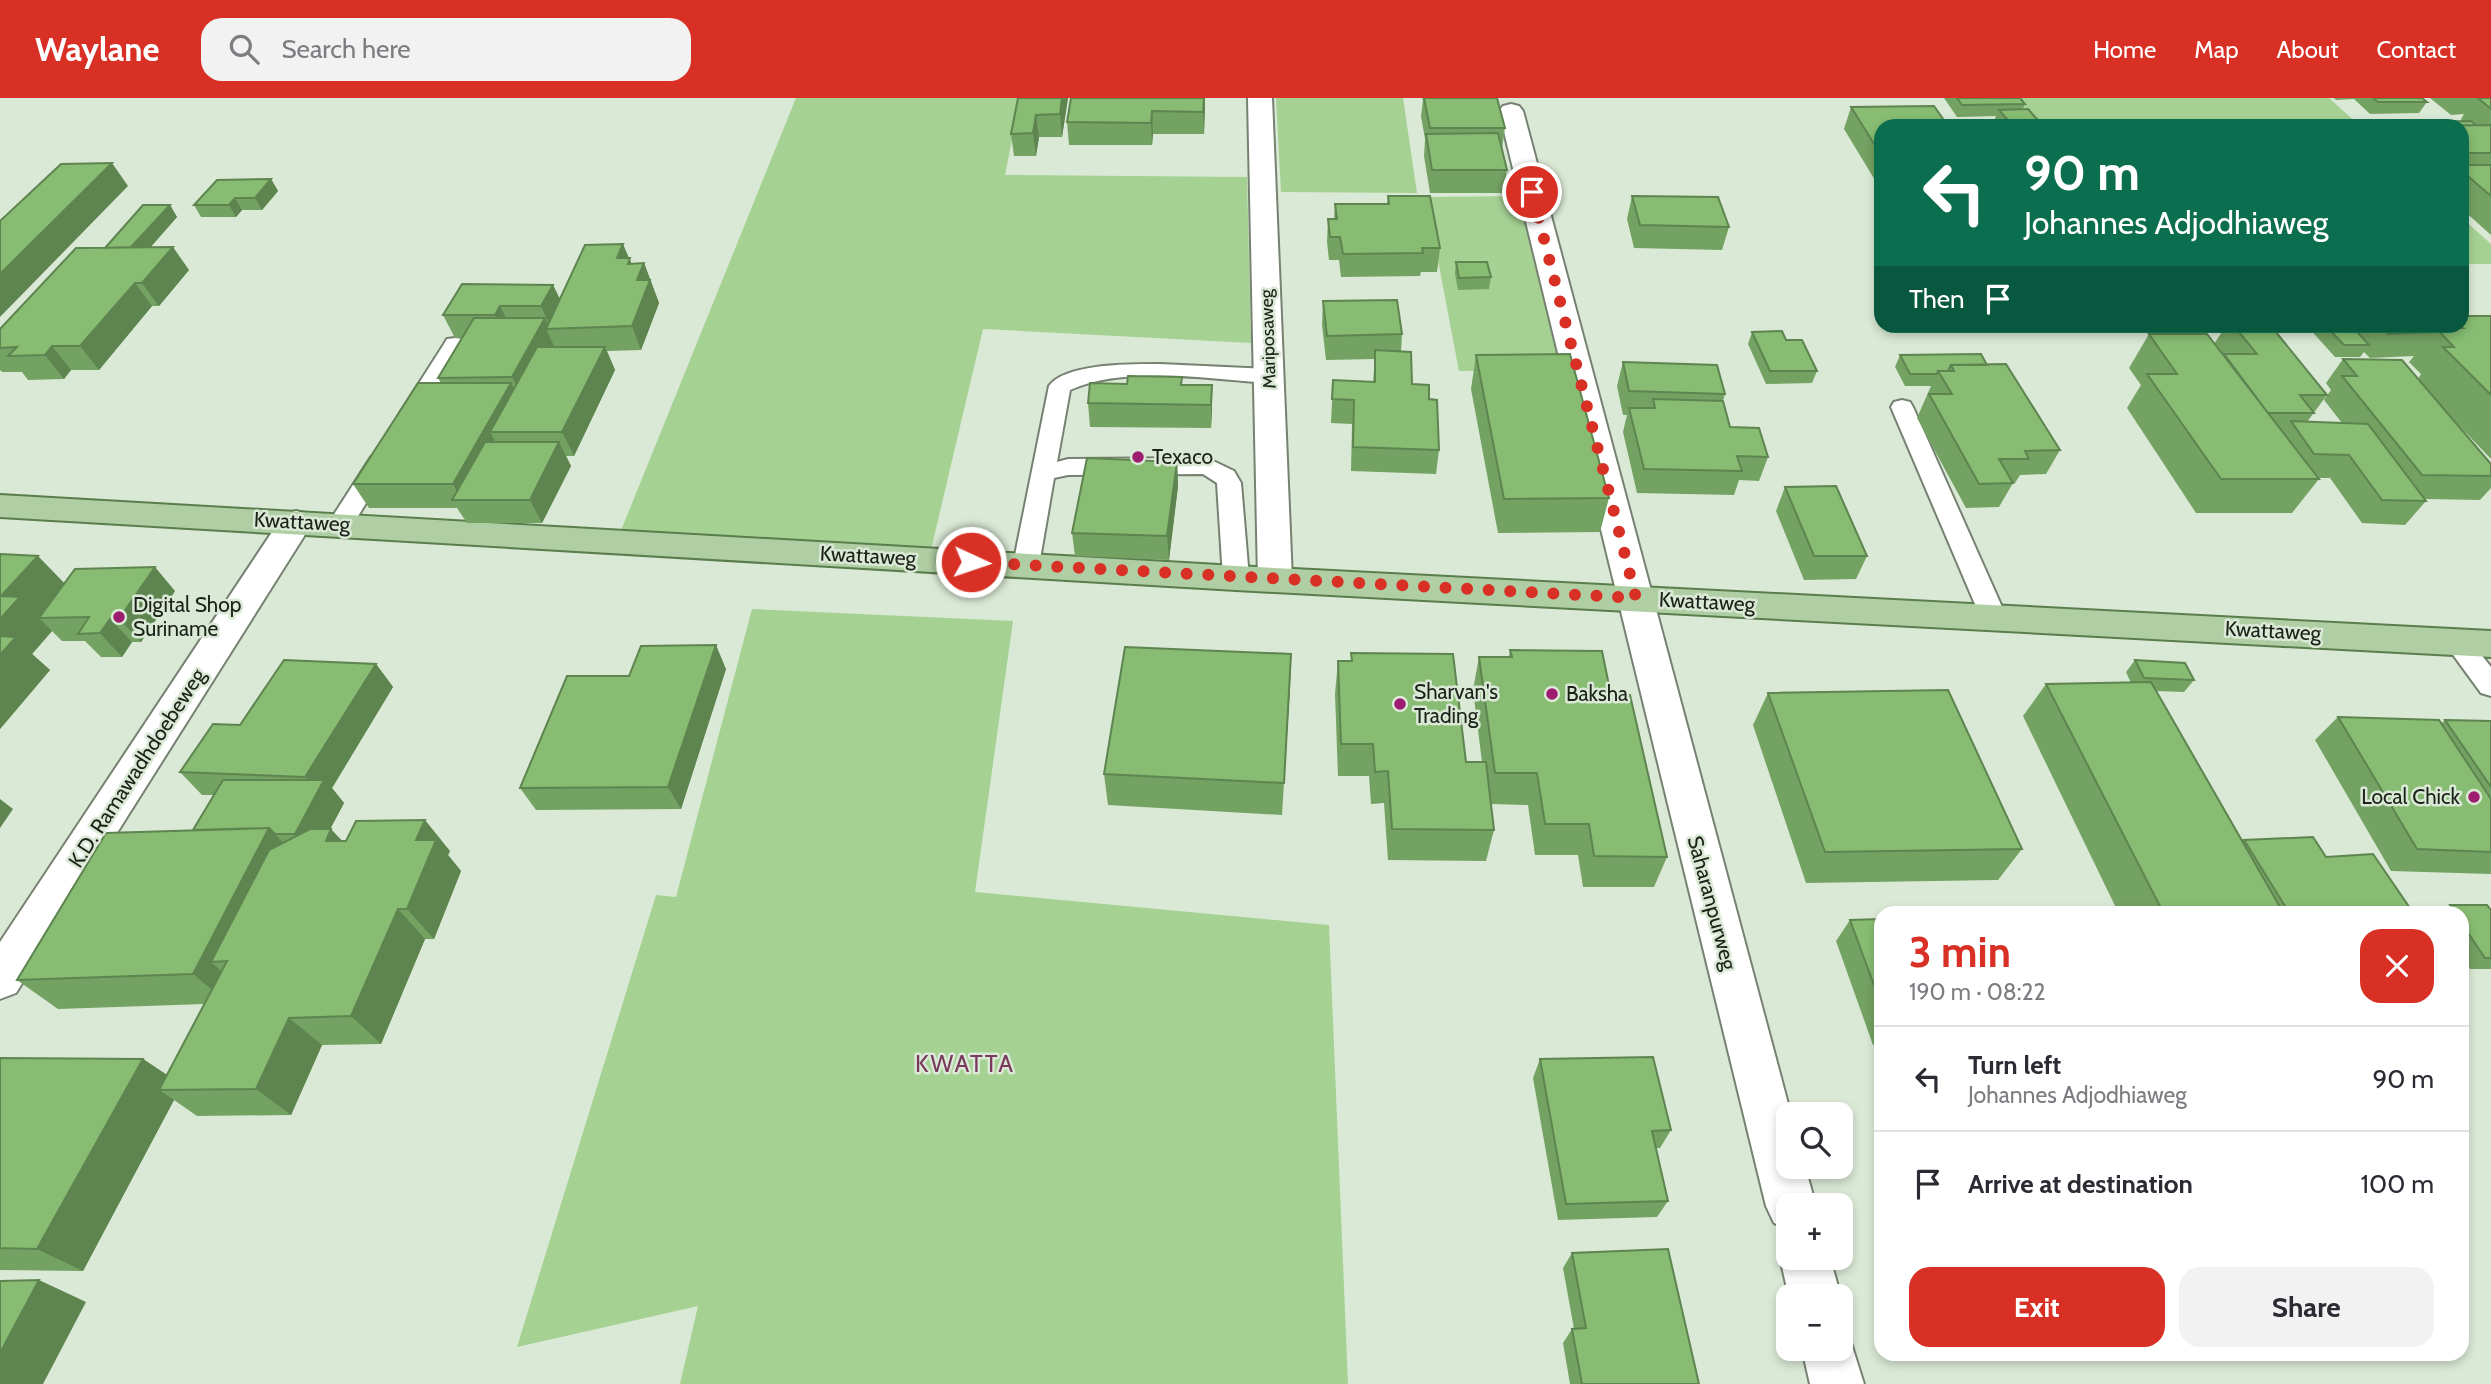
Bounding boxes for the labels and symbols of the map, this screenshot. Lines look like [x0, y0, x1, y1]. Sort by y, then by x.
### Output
pin [1502, 162, 1562, 222]
street label: Mariposaweg [1255, 288, 1281, 389]
place label: Texaco [1152, 444, 1213, 469]
marker: Texaco [1130, 449, 1146, 465]
street label: Kwattaweg [253, 506, 351, 537]
position arrow [934, 525, 1008, 599]
street label: Kwattaweg [819, 540, 917, 571]
street label: Kwattaweg [1658, 586, 1756, 617]
place label: Digital Shop Suriname [133, 592, 242, 641]
marker: Digital Shop Suriname [111, 609, 127, 625]
street label: Kwattaweg [2224, 615, 2322, 646]
street label: K.D. Ramawadhdoebeweg [63, 663, 211, 872]
place label: Sharvan's Trading [1414, 679, 1498, 728]
place label: Baksha [1566, 681, 1628, 706]
marker: Baksha [1544, 686, 1560, 702]
marker: Sharvan's Trading [1392, 696, 1408, 712]
place label: Local Chick [2361, 784, 2461, 809]
marker: Local Chick [2466, 789, 2482, 805]
street label: Saharanpurweg [1683, 833, 1743, 973]
district label: KWATTA [915, 1049, 1015, 1078]

